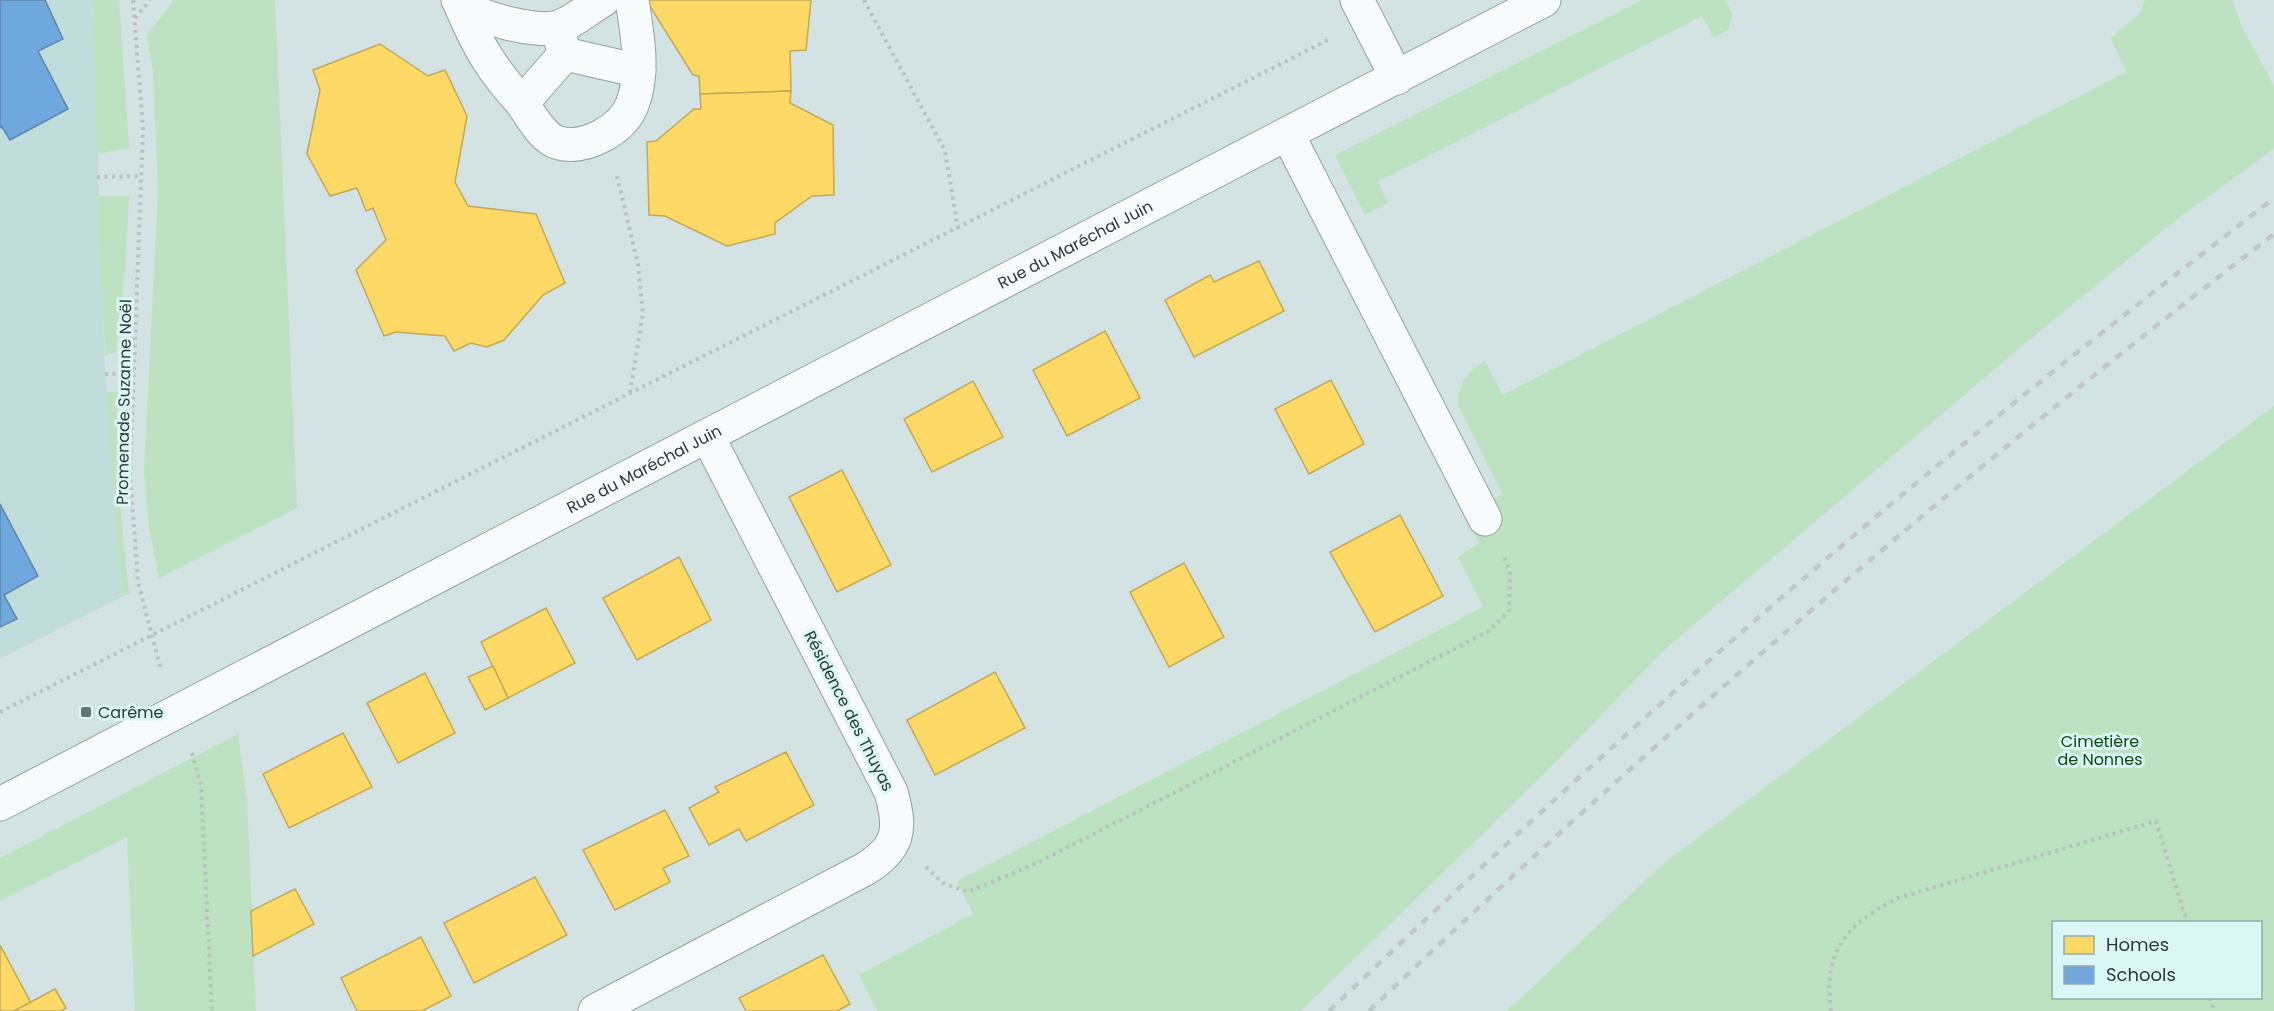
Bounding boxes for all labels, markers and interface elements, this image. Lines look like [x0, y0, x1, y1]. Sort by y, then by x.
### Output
street label: Rue du Maréchal Juin [993, 194, 1157, 294]
street label: Promenade Suzanne Noël [111, 299, 137, 505]
street label: Rue du Maréchal Juin [562, 419, 726, 519]
street label: Résidence des Thuyas [798, 627, 900, 795]
place label: Carême [98, 701, 164, 724]
marker: Carême [79, 705, 93, 719]
park label: Cimetière de Nonnes [2057, 730, 2143, 771]
legend [2052, 921, 2262, 999]
text: Homes [2106, 932, 2169, 957]
text: Schools [2106, 962, 2176, 987]

